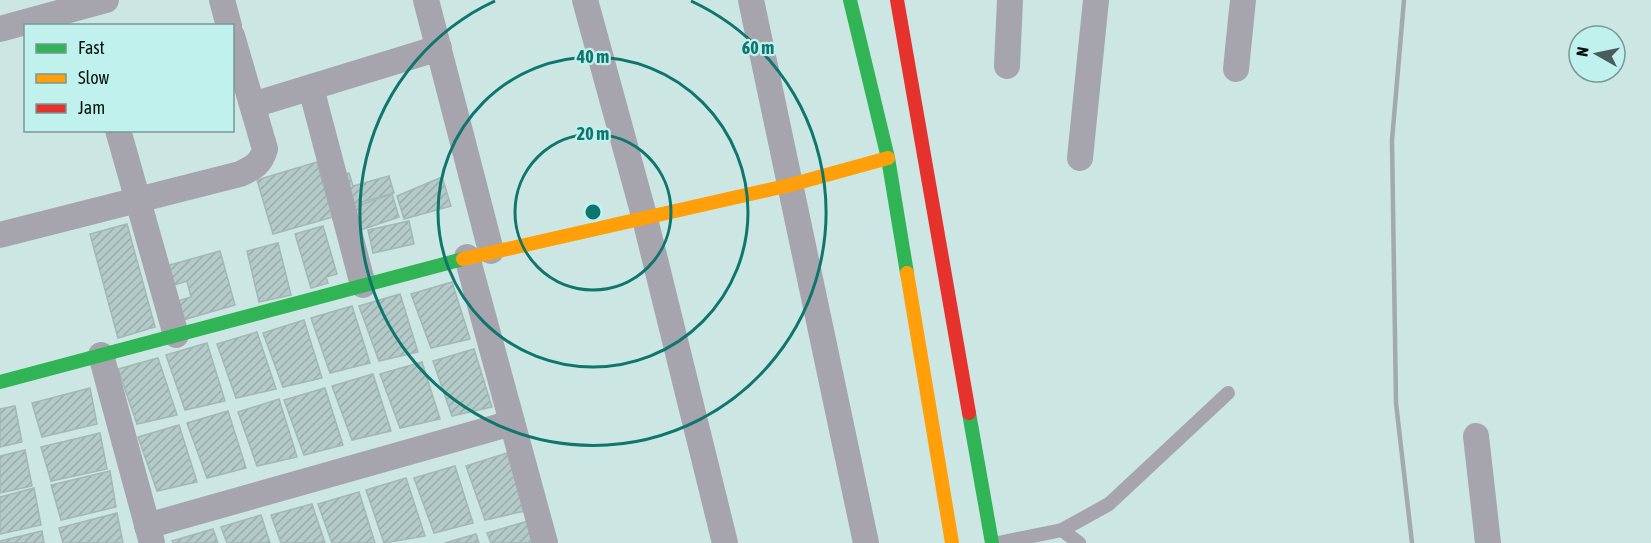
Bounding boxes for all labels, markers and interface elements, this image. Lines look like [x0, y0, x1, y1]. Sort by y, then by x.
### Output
legend [24, 24, 234, 132]
north arrow [1567, 24, 1627, 84]
text: Fast [78, 37, 105, 58]
text: 60 m [742, 37, 774, 58]
text: 40 m [576, 46, 609, 67]
text: N [1573, 46, 1592, 58]
text: Slow [78, 67, 109, 88]
text: Jam [78, 97, 105, 118]
text: 20 m [577, 123, 609, 144]
centre of rings [583, 202, 603, 222]

